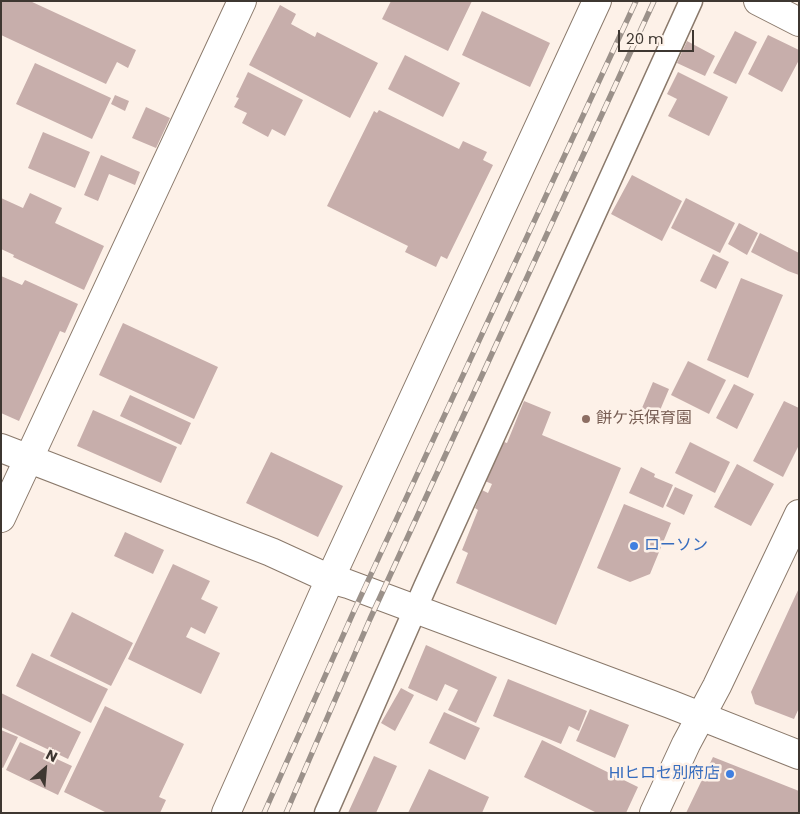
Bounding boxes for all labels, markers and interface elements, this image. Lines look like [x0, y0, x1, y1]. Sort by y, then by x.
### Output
scale bar [620, 20, 696, 52]
text: 20 m [626, 28, 664, 49]
place label: 餅ケ浜保育園 [596, 409, 692, 429]
marker: 餅ケ浜保育園 [580, 413, 592, 425]
place label: ローソン [644, 536, 708, 556]
marker: ローソン [628, 540, 640, 552]
north arrow [20, 744, 70, 794]
text: N [43, 744, 61, 767]
place label: HIヒロセ別府店 [609, 764, 720, 784]
marker: HIヒロセ別府店 [724, 768, 736, 780]

